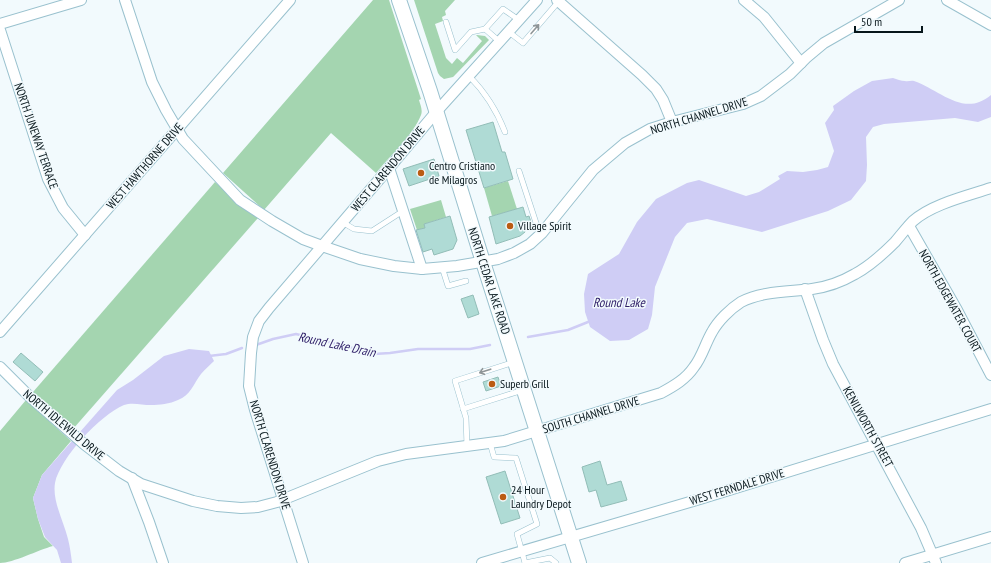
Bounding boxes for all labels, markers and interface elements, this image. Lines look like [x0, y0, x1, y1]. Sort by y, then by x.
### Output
scale bar [855, 8, 922, 34]
text: 50 m [861, 14, 882, 29]
one-way arrow [530, 24, 539, 34]
street label: NORTH JUNEWAY TERRACE [11, 81, 62, 191]
street label: NORTH CHANNEL DRIVE [648, 94, 749, 137]
street label: WEST HAWTHORNE DRIVE [103, 119, 186, 212]
street label: WEST CLARENDON DRIVE [348, 123, 428, 214]
place label: Centro Cristiano de Milagros [429, 158, 495, 187]
marker: Centro Cristiano de Milagros [416, 168, 426, 178]
place label: Village Spirit [517, 218, 572, 233]
marker: Village Spirit [505, 221, 515, 231]
street label: NORTH CEDAR LAKE ROAD [465, 226, 514, 336]
street label: NORTH EDGEWATER COURT [916, 247, 985, 355]
water label: Round Lake [593, 294, 647, 311]
water label: Round Lake Drain [297, 328, 378, 361]
one-way arrow [478, 368, 491, 375]
place label: Superb Grill [500, 376, 549, 391]
marker: Superb Grill [487, 379, 497, 389]
street label: KENILWORTH STREET [840, 384, 897, 471]
street label: NORTH IDLEWILD DRIVE [20, 386, 108, 463]
street label: SOUTH CHANNEL DRIVE [541, 393, 641, 436]
street label: NORTH CLARENDON DRIVE [247, 398, 294, 511]
street label: WEST FERNDALE DRIVE [688, 465, 786, 508]
place label: 24 Hour Laundry Depot [511, 482, 572, 511]
marker: 24 Hour Laundry Depot [498, 492, 508, 502]

